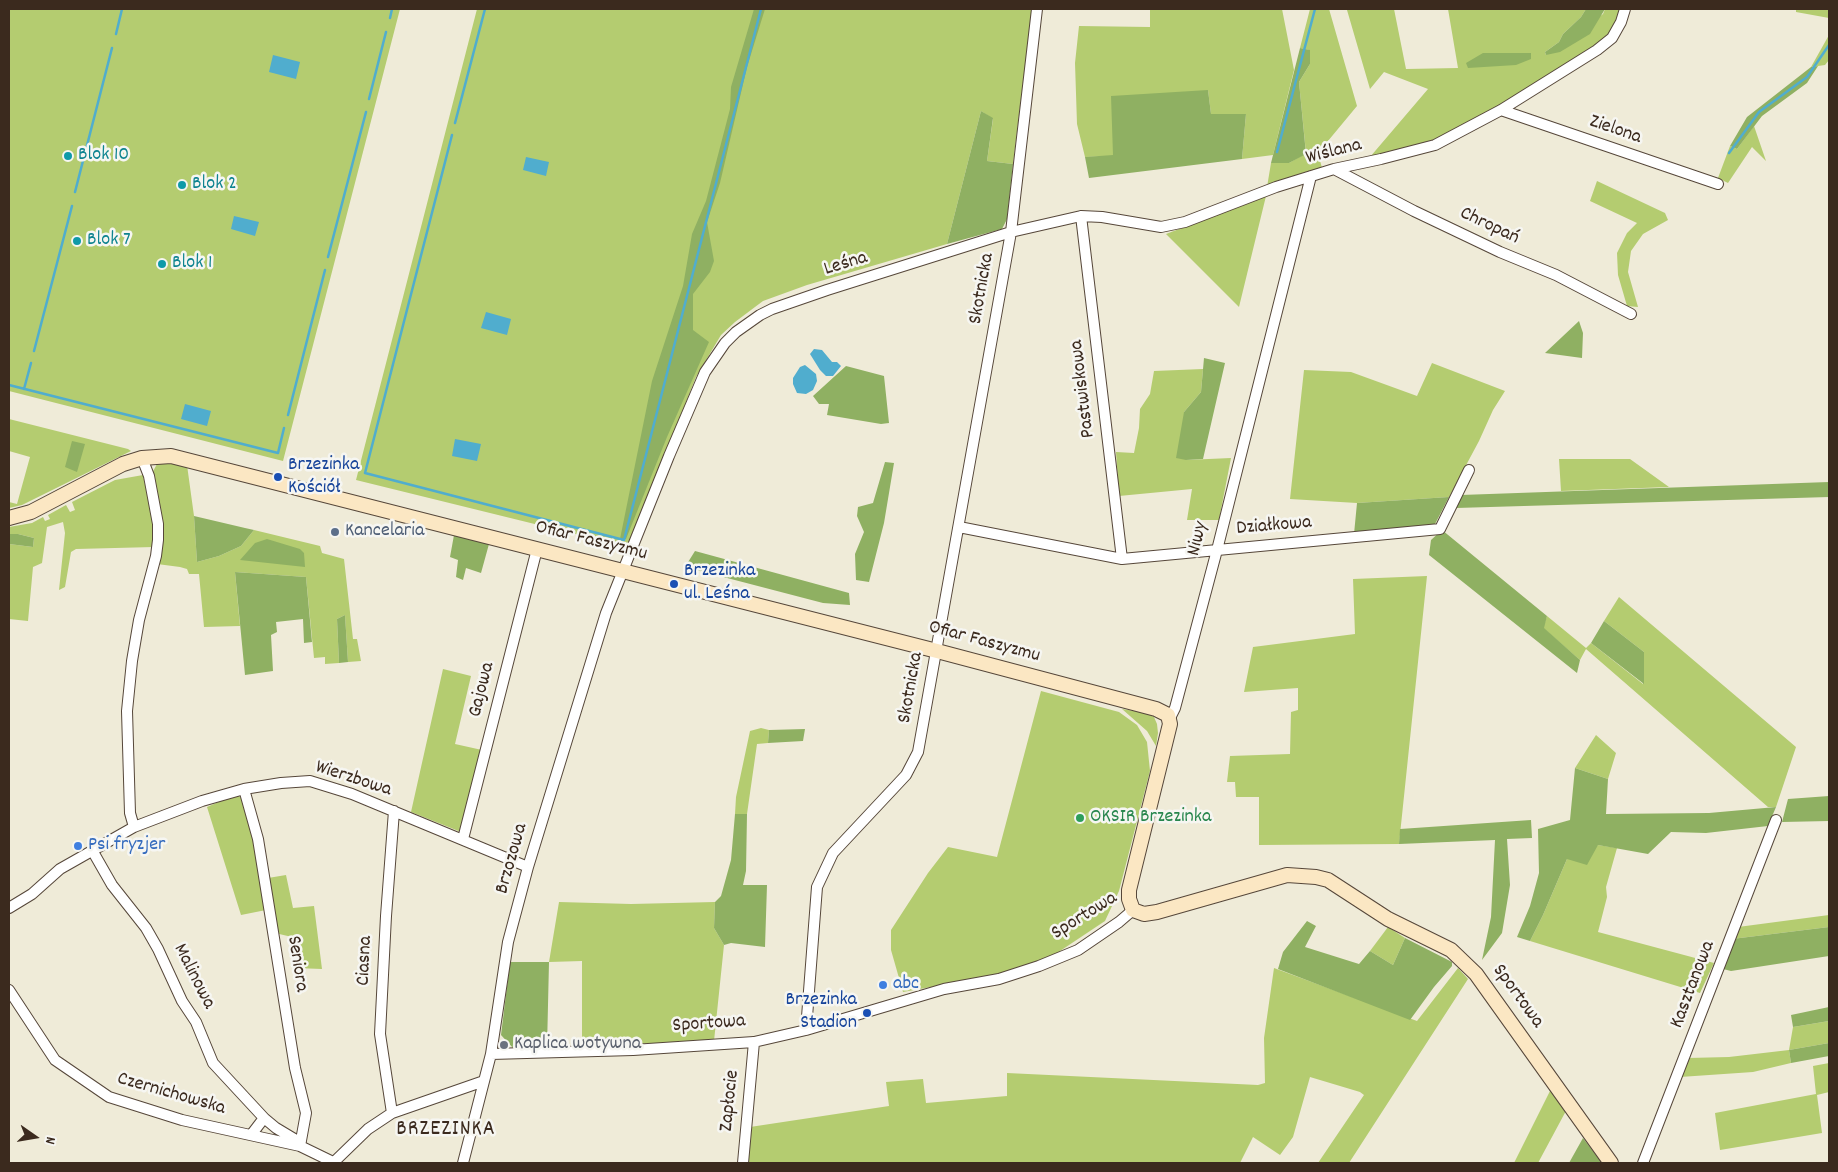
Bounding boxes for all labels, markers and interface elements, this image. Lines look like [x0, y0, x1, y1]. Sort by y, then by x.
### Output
street label: Zielona [1586, 111, 1644, 151]
street label: Wiślana [1304, 135, 1364, 171]
place label: Blok 10 [78, 144, 129, 168]
marker: Blok 10 [62, 150, 74, 162]
place label: Blok 2 [192, 173, 237, 197]
marker: Blok 2 [176, 179, 188, 191]
street label: Chropań [1455, 203, 1523, 251]
place label: Blok 7 [87, 229, 131, 253]
marker: Blok 7 [71, 235, 83, 247]
street label: Leśna [821, 247, 871, 283]
place label: Blok 1 [172, 252, 212, 276]
street label: Skotnicka [965, 252, 1001, 326]
marker: Blok 1 [156, 258, 168, 270]
street label: Pastwiskowa [1066, 339, 1102, 439]
place label: Brzezinka Kościół [288, 454, 359, 501]
marker: Brzezinka Kościół [272, 471, 284, 483]
street label: Działkowa [1235, 512, 1313, 542]
street label: Ofiar Faszyzmu [533, 517, 649, 567]
street label: Niwy [1183, 519, 1215, 559]
place label: Kancelaria [345, 520, 424, 544]
marker: Kancelaria [329, 526, 341, 538]
place label: Brzezinka ul. Leśna [684, 560, 755, 607]
marker: Brzezinka ul. Leśna [668, 578, 680, 590]
street label: Ofiar Faszyzmu [926, 617, 1042, 669]
street label: Skotnicka [894, 651, 930, 725]
street label: Gajowa [465, 660, 501, 720]
street label: Wierzbowa [312, 756, 394, 804]
place label: OKSIR Brzezinka [1090, 806, 1211, 830]
marker: OKSIR Brzezinka [1074, 812, 1086, 824]
street label: Brzozowa [492, 821, 534, 897]
place label: Psi fryzjer [88, 834, 165, 858]
marker: Psi fryzjer [72, 840, 84, 852]
street label: Sportowa [1048, 888, 1122, 946]
street label: Seniora [280, 934, 312, 994]
street label: Ciasna [353, 935, 379, 987]
street label: Kasztanowa [1666, 938, 1722, 1032]
street label: Malinowa [166, 940, 220, 1014]
street label: Sportowa [1486, 960, 1548, 1034]
place label: abc [893, 973, 919, 997]
marker: abc [877, 979, 889, 991]
place label: Brzezinka Stadion [786, 989, 857, 1036]
marker: Brzezinka Stadion [861, 1007, 873, 1019]
street label: Sportowa [672, 1010, 746, 1040]
place label: Kaplica wotywna [514, 1033, 641, 1057]
marker: Kaplica wotywna [498, 1039, 510, 1051]
street label: Czernichowska [114, 1068, 228, 1122]
street label: Zapłocie [716, 1069, 746, 1133]
north arrow [10, 1112, 60, 1162]
district label: BRZEZINKA [395, 1118, 497, 1144]
text: N [39, 1135, 60, 1146]

